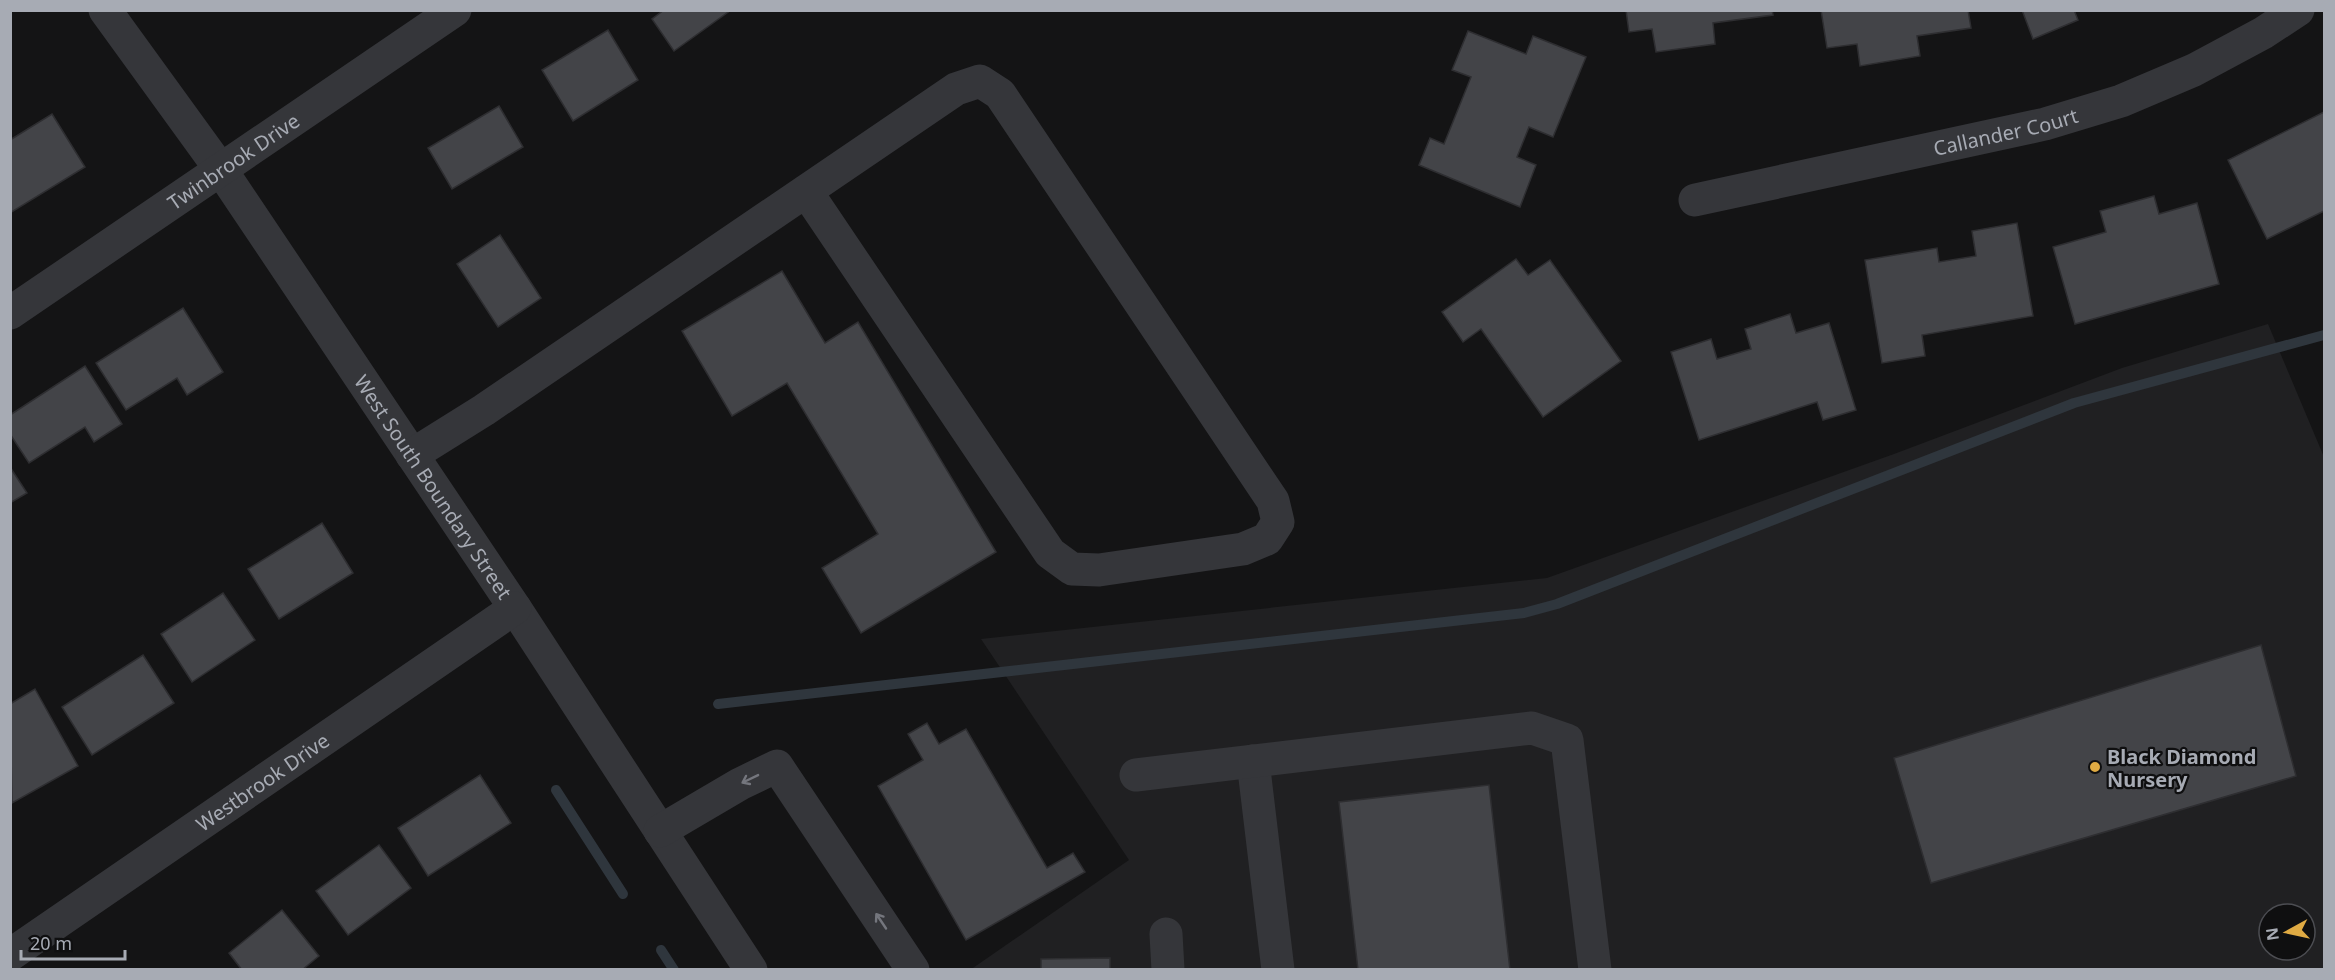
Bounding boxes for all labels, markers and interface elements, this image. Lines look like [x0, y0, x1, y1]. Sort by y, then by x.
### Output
street label: Callander Court [1931, 101, 2081, 161]
street label: Twinbrook Drive [162, 107, 304, 215]
street label: West South Boundary Street [349, 369, 519, 604]
street label: Westbrook Drive [190, 726, 334, 837]
place label: Black Diamond Nursery [2107, 743, 2256, 793]
marker: Black Diamond Nursery [2088, 760, 2102, 774]
one-way arrow [742, 774, 760, 786]
north arrow [2257, 902, 2317, 962]
one-way arrow [875, 913, 887, 930]
scale bar [21, 923, 124, 961]
text: N [2260, 926, 2284, 942]
text: 20 m [30, 931, 72, 955]

